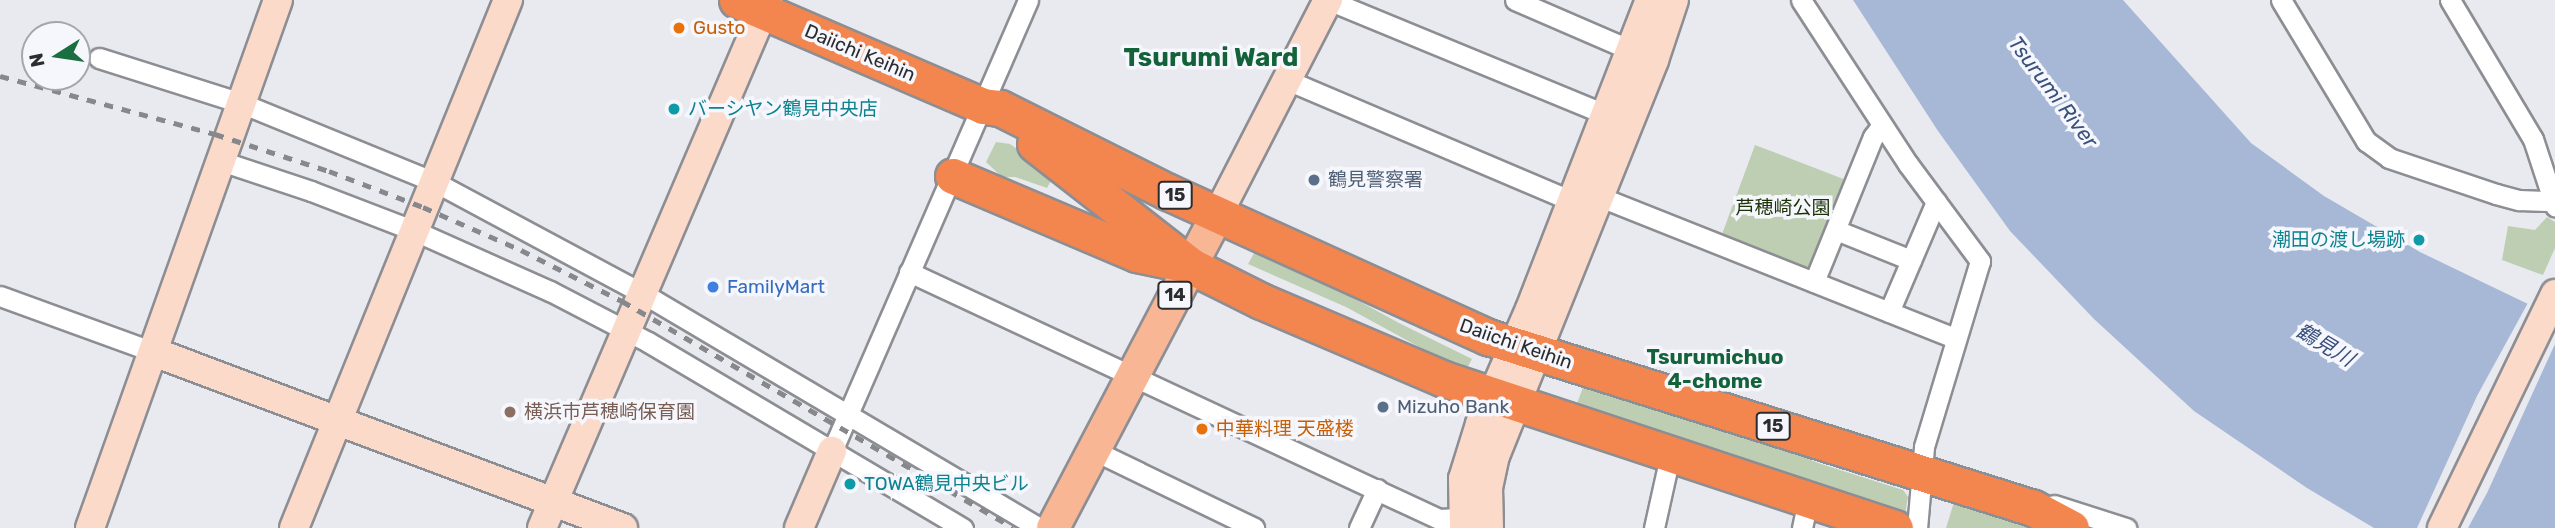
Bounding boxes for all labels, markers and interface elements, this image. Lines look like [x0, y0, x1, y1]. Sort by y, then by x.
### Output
place label: Gusto [693, 17, 745, 39]
street label: Daiichi Keihin [801, 19, 919, 87]
marker: Gusto [671, 20, 687, 36]
north arrow [21, 21, 91, 91]
water label: Tsurumi River [2003, 31, 2103, 153]
district label: Tsurumi Ward [1123, 42, 1299, 74]
text: N [24, 51, 50, 69]
place label: バーシヤン鶴見中央店 [688, 98, 878, 120]
marker: バーシヤン鶴見中央店 [666, 101, 682, 117]
place label: 鶴見警察署 [1328, 169, 1423, 191]
marker: 鶴見警察署 [1306, 172, 1322, 188]
road number: 15 [1158, 180, 1192, 210]
park label: 芦穂崎公園 [1736, 197, 1830, 219]
place label: 潮田の渡し場跡 [2272, 229, 2405, 251]
marker: 潮田の渡し場跡 [2411, 232, 2427, 248]
place label: FamilyMart [727, 276, 825, 298]
marker: FamilyMart [705, 279, 721, 295]
road number: 14 [1156, 281, 1194, 310]
street label: Daiichi Keihin [1457, 314, 1575, 374]
water label: 鶴見川 [2292, 318, 2358, 372]
district label: Tsurumichuo 4-chome [1646, 344, 1784, 394]
place label: Mizuho Bank [1397, 396, 1509, 418]
marker: Mizuho Bank [1375, 399, 1391, 415]
place label: 横浜市芦穂崎保育園 [524, 401, 695, 423]
marker: 横浜市芦穂崎保育園 [502, 404, 518, 420]
road number: 15 [1756, 412, 1790, 440]
place label: 中華料理 天盛楼 [1216, 418, 1354, 440]
marker: 中華料理 天盛楼 [1194, 421, 1210, 437]
place label: TOWA鶴見中央ビル [864, 473, 1029, 495]
marker: TOWA鶴見中央ビル [842, 476, 858, 492]

